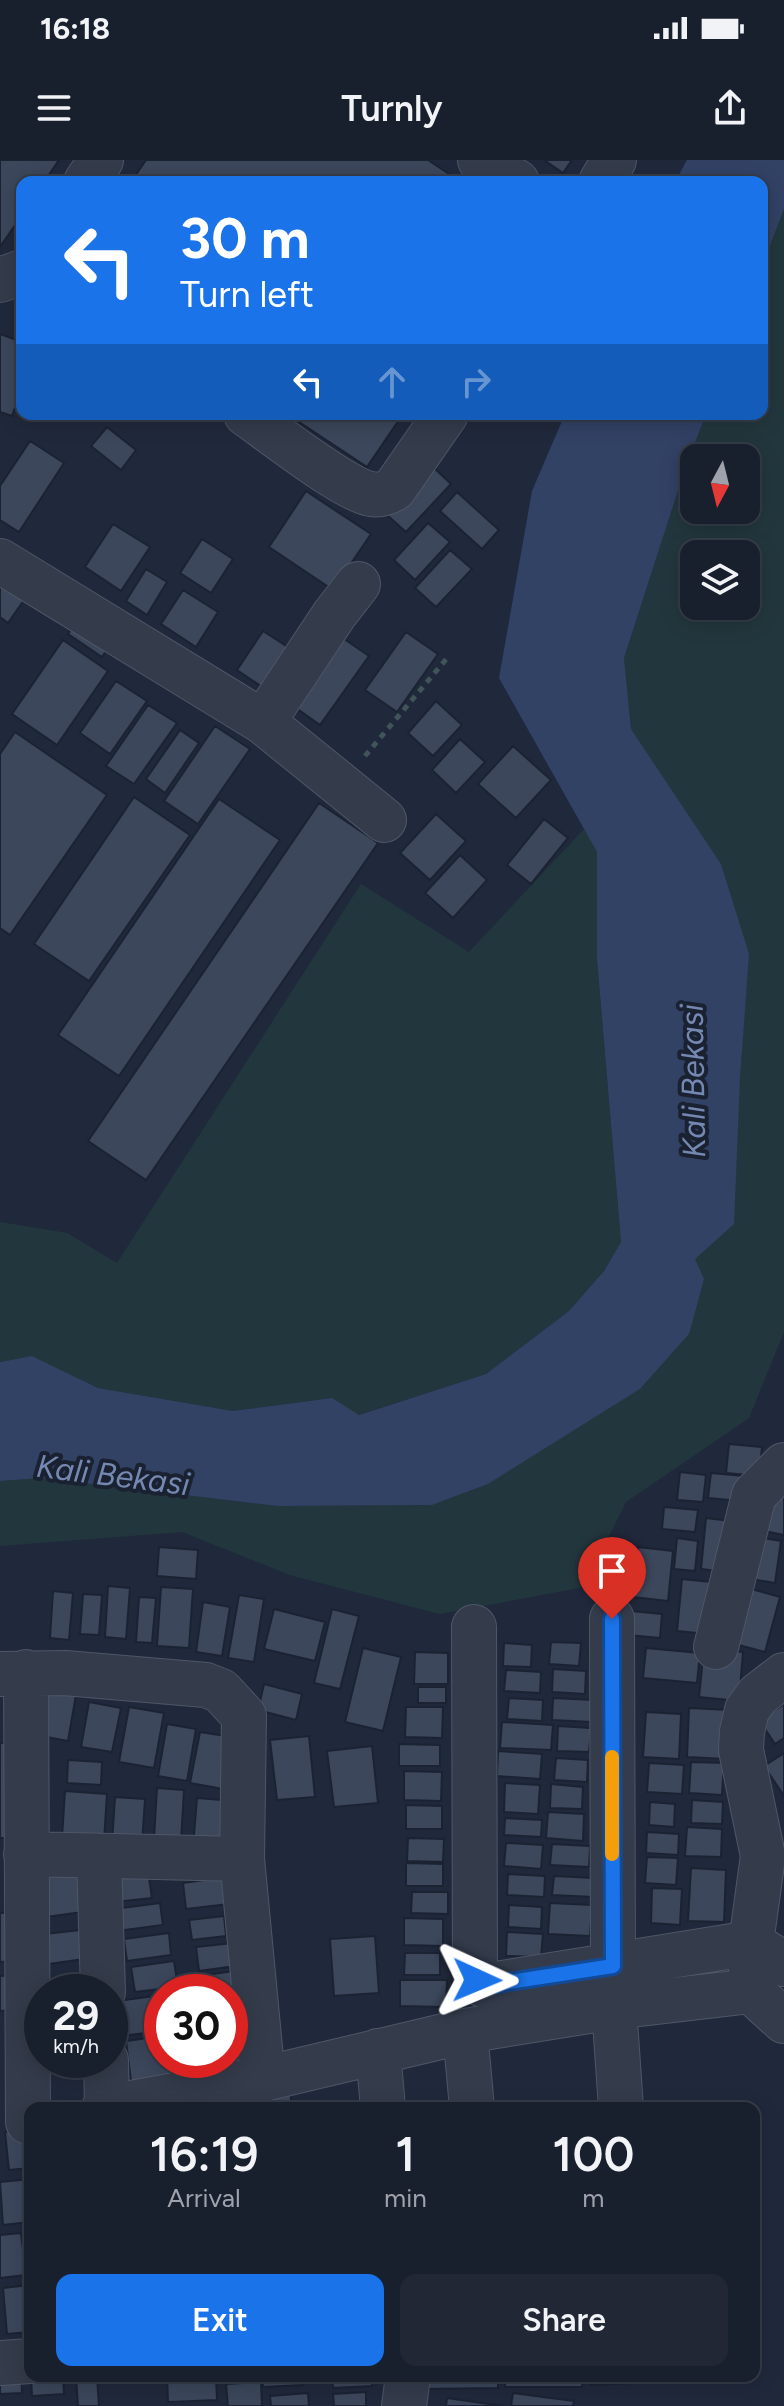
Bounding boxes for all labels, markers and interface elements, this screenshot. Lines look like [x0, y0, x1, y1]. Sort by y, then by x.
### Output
text: 16:18 [40, 10, 110, 47]
icon: menu [32, 86, 76, 130]
icon: share [708, 86, 752, 130]
text: Turnly [341, 87, 443, 130]
text: 30 m [180, 205, 310, 272]
icon: left [48, 208, 152, 312]
text: Turn left [180, 273, 314, 316]
icon: left [286, 360, 330, 404]
icon: ahead [370, 360, 414, 404]
icon: right [454, 360, 498, 404]
north arrow [680, 444, 760, 524]
map controls [680, 444, 760, 620]
button: layers [680, 540, 760, 620]
water label: Kali Bekasi [673, 1003, 713, 1158]
water label: Kali Bekasi [34, 1447, 192, 1503]
pin [578, 1537, 646, 1619]
icon: arrive [590, 1549, 634, 1593]
position arrow [435, 1938, 519, 2022]
speed limit sign: 30 [144, 1974, 248, 2078]
text: 29 [53, 1992, 99, 2040]
text: km/h [53, 2034, 99, 2058]
text: 16:19 [150, 2125, 258, 2183]
text: 1 [395, 2125, 415, 2183]
text: 100 [552, 2125, 634, 2183]
text: Arrival [167, 2182, 241, 2214]
text: min [384, 2182, 427, 2214]
text: m [582, 2182, 604, 2214]
button: Exit [56, 2274, 384, 2366]
button: Share [400, 2274, 728, 2366]

